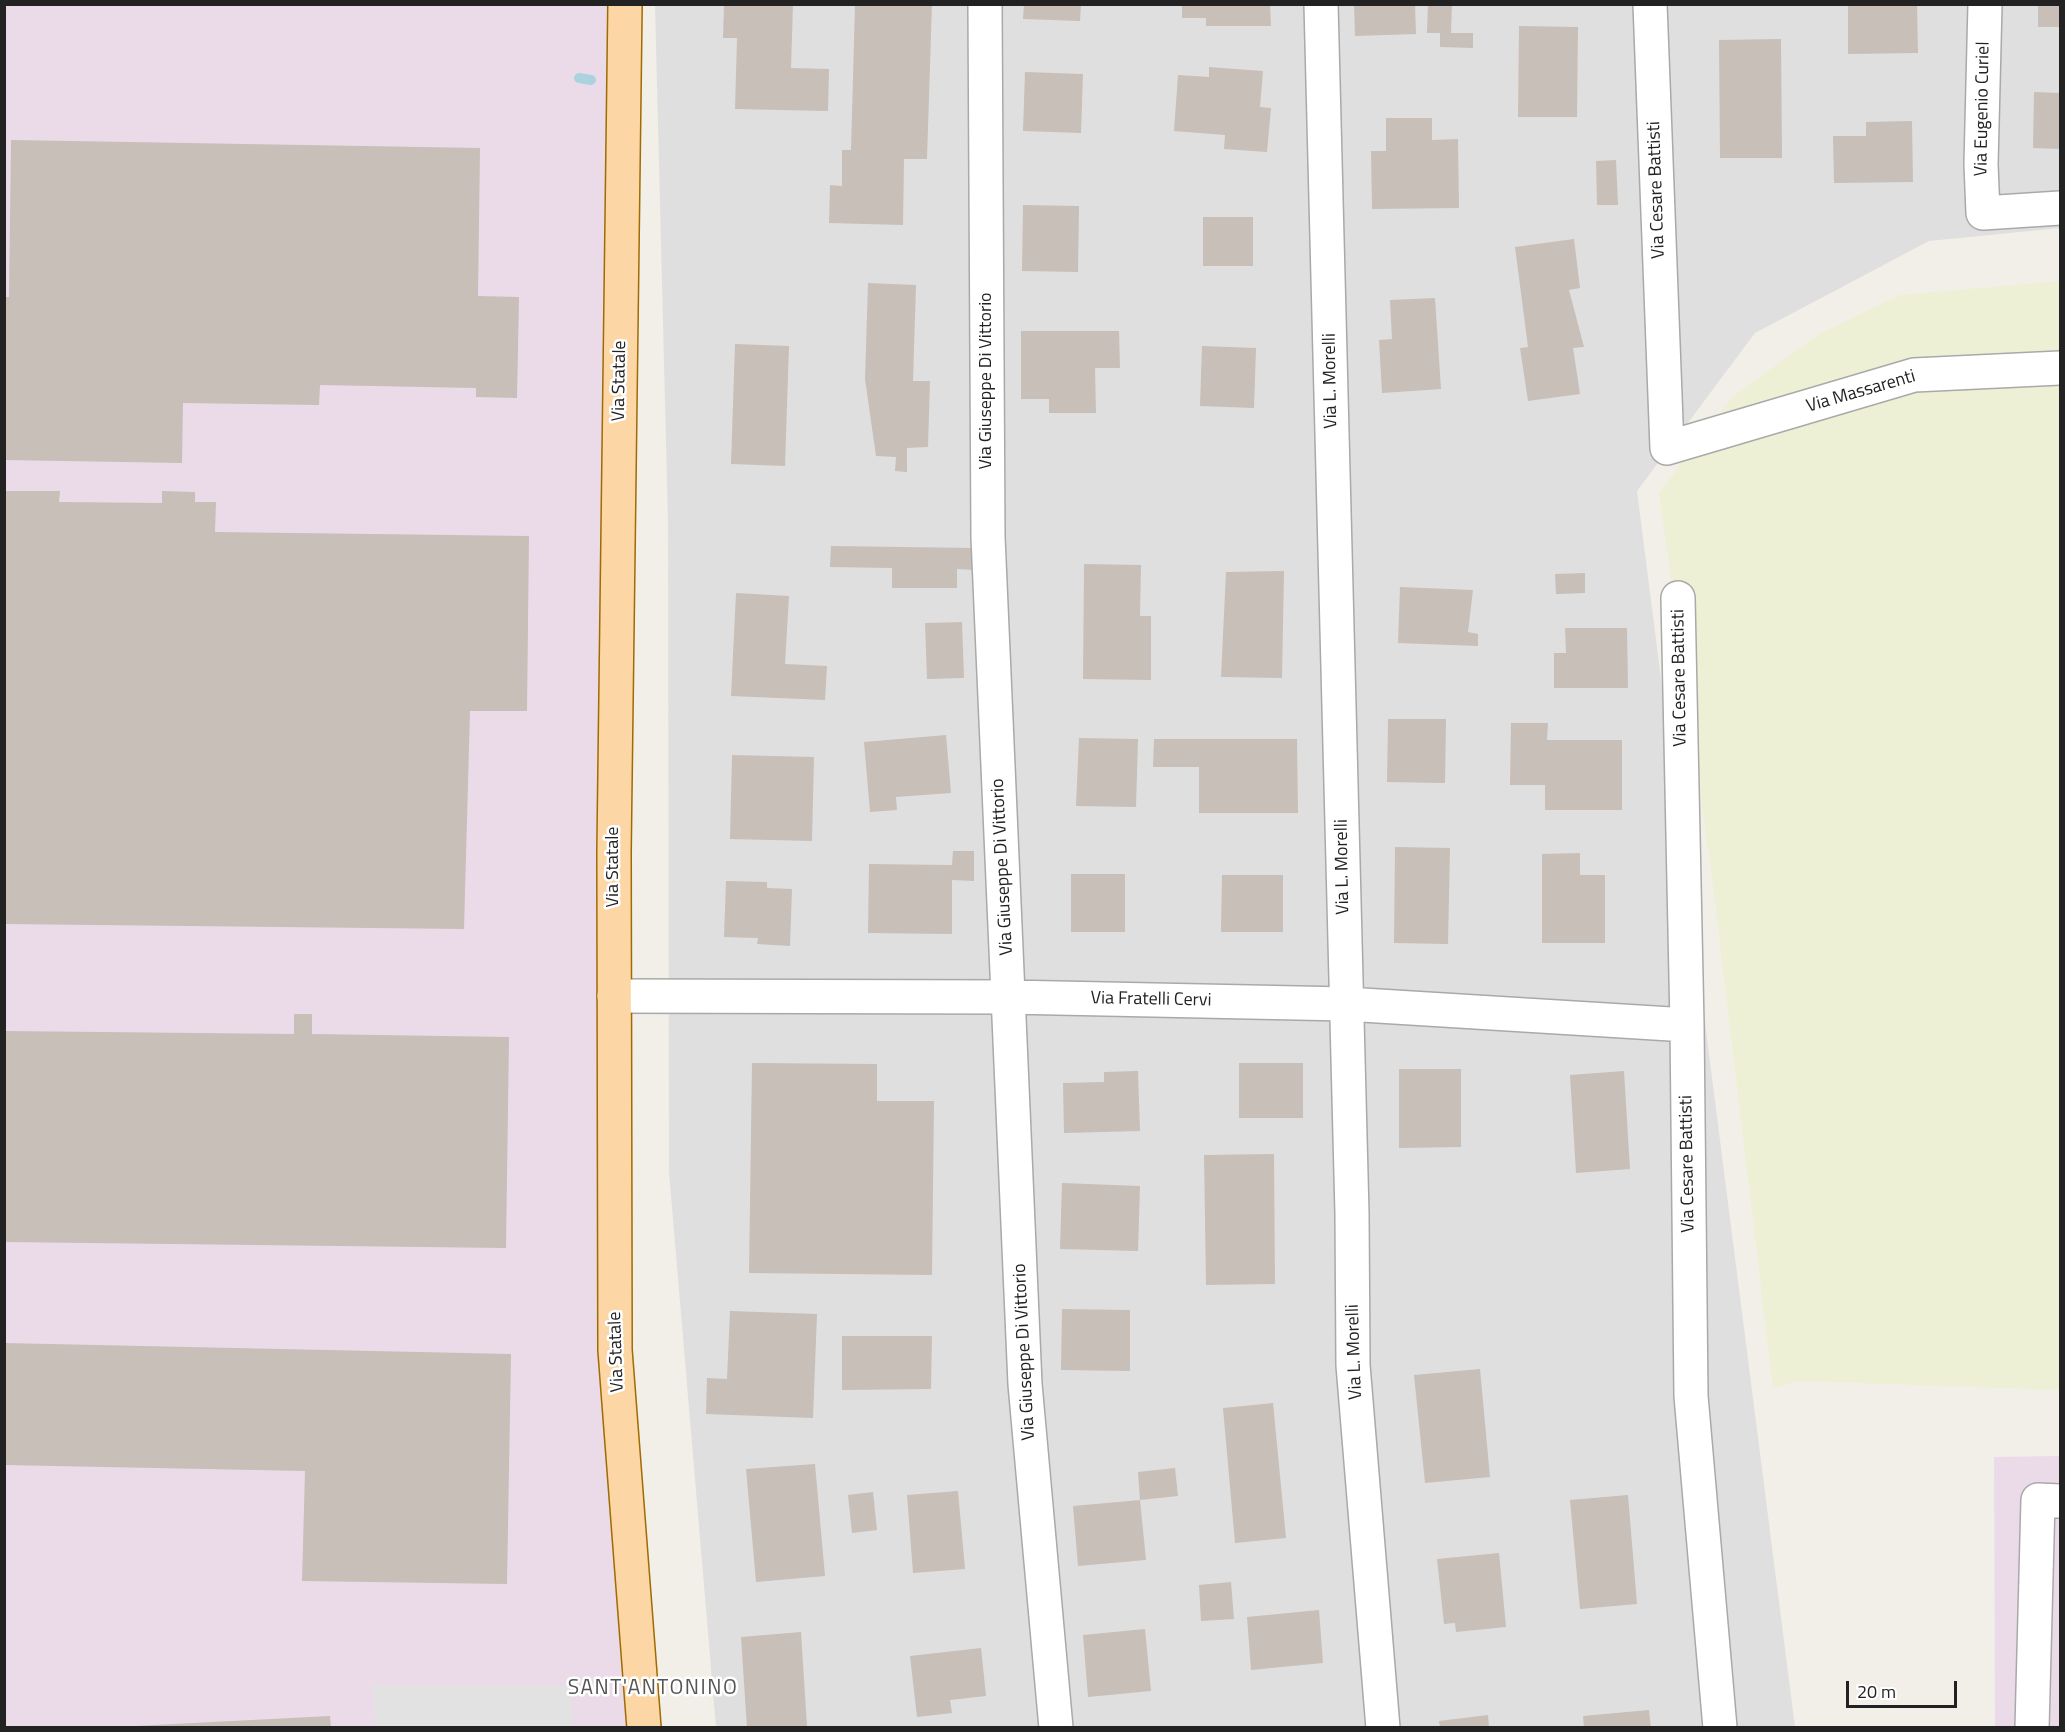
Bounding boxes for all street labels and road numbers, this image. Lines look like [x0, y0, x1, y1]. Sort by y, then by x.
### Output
street label: Via Eugenio Curiel [1971, 41, 1995, 177]
street label: Via Cesare Battisti [1644, 121, 1670, 259]
street label: Via Giuseppe Di Vittorio [976, 292, 998, 470]
street label: Via L. Morelli [1319, 333, 1343, 429]
street label: Via Statale [608, 340, 632, 422]
street label: Via Massarenti [1804, 366, 1918, 418]
street label: Via Cesare Battisti [1668, 609, 1692, 747]
street label: Via Giuseppe Di Vittorio [988, 778, 1018, 956]
street label: Via L. Morelli [1331, 819, 1355, 915]
street label: Via Statale [603, 827, 625, 907]
street label: Via Fratelli Cervi [1090, 988, 1212, 1012]
street label: Via Cesare Battisti [1676, 1095, 1700, 1233]
street label: Via Giuseppe Di Vittorio [1010, 1263, 1040, 1441]
street label: Via L. Morelli [1343, 1304, 1367, 1400]
street label: Via Statale [605, 1311, 629, 1393]

